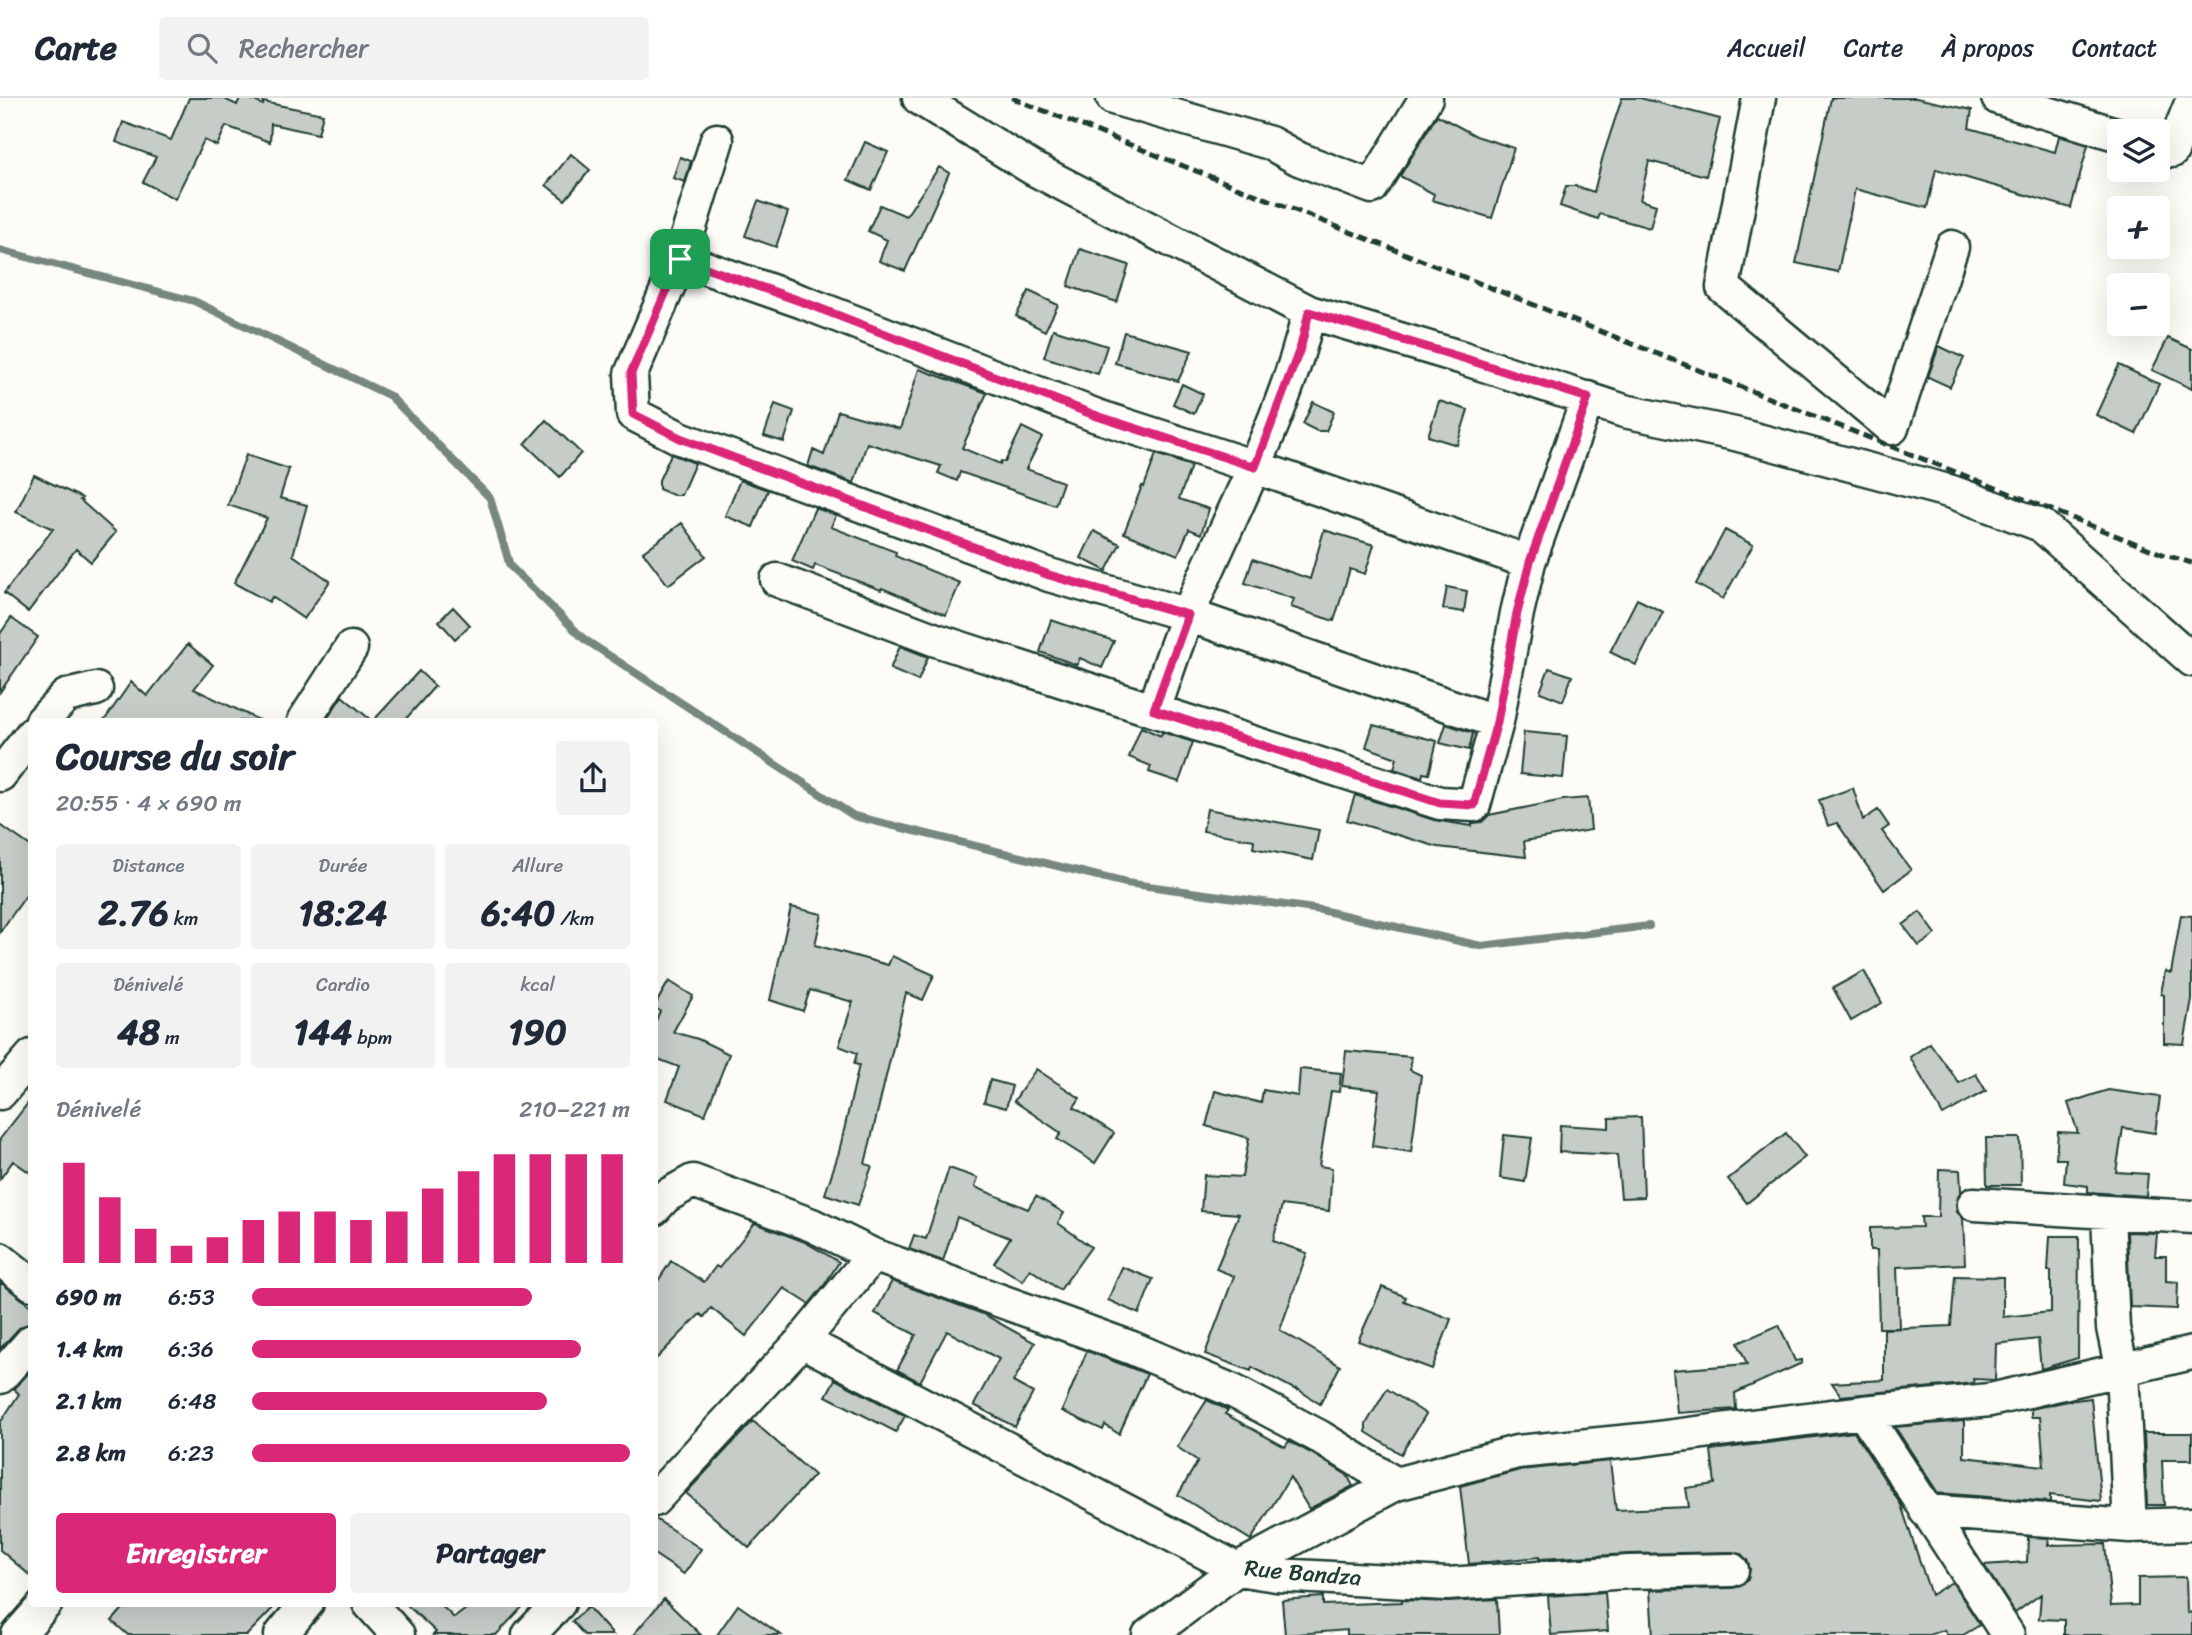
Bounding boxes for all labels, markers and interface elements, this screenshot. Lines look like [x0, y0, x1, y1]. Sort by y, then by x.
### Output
search box [159, 17, 649, 80]
text: Carte [35, 19, 117, 77]
text: Rechercher [239, 25, 369, 71]
text: Accueil [1727, 27, 1806, 69]
text: Carte [1844, 27, 1903, 69]
text: À propos [1941, 27, 2034, 69]
text: Contact [2072, 27, 2157, 69]
icon: search [183, 29, 221, 67]
map controls [2107, 119, 2170, 336]
button: layers [2107, 119, 2170, 182]
button: + [2107, 196, 2170, 259]
pin [650, 229, 710, 289]
icon: arrive [661, 240, 699, 278]
button: − [2107, 273, 2170, 336]
text: Course du soir [56, 723, 294, 790]
button: share [556, 741, 630, 815]
text: 20:55 · 4 × 690 m [56, 783, 241, 824]
text: Distance [112, 849, 184, 882]
text: Durée [319, 849, 367, 882]
text: Allure [512, 849, 563, 882]
text: 2.76 [98, 882, 169, 944]
text: 18:24 [299, 882, 387, 944]
text: 6:40 [481, 882, 555, 944]
text: km [169, 902, 198, 935]
text: /km [555, 902, 594, 935]
text: Dénivelé [113, 968, 184, 1001]
text: Cardio [316, 968, 370, 1001]
text: kcal [520, 968, 555, 1001]
text: 48 [117, 1001, 160, 1063]
text: 144 [294, 1001, 352, 1063]
text: 190 [508, 1001, 567, 1063]
text: m [160, 1021, 180, 1054]
text: bpm [352, 1021, 392, 1054]
text: Dénivelé [56, 1089, 141, 1130]
text: 210–221 m [519, 1089, 630, 1130]
text: 690 m [56, 1277, 121, 1318]
text: 6:53 [168, 1277, 215, 1318]
text: 1.4 km [56, 1329, 123, 1370]
text: 6:36 [168, 1329, 214, 1370]
text: 2.1 km [56, 1381, 122, 1422]
text: 6:48 [168, 1381, 216, 1422]
text: 2.8 km [56, 1433, 126, 1474]
text: 6:23 [168, 1433, 214, 1474]
button: Enregistrer [56, 1513, 336, 1593]
button: Partager [350, 1513, 630, 1593]
street label: Rue Bandza [1243, 1547, 1363, 1599]

